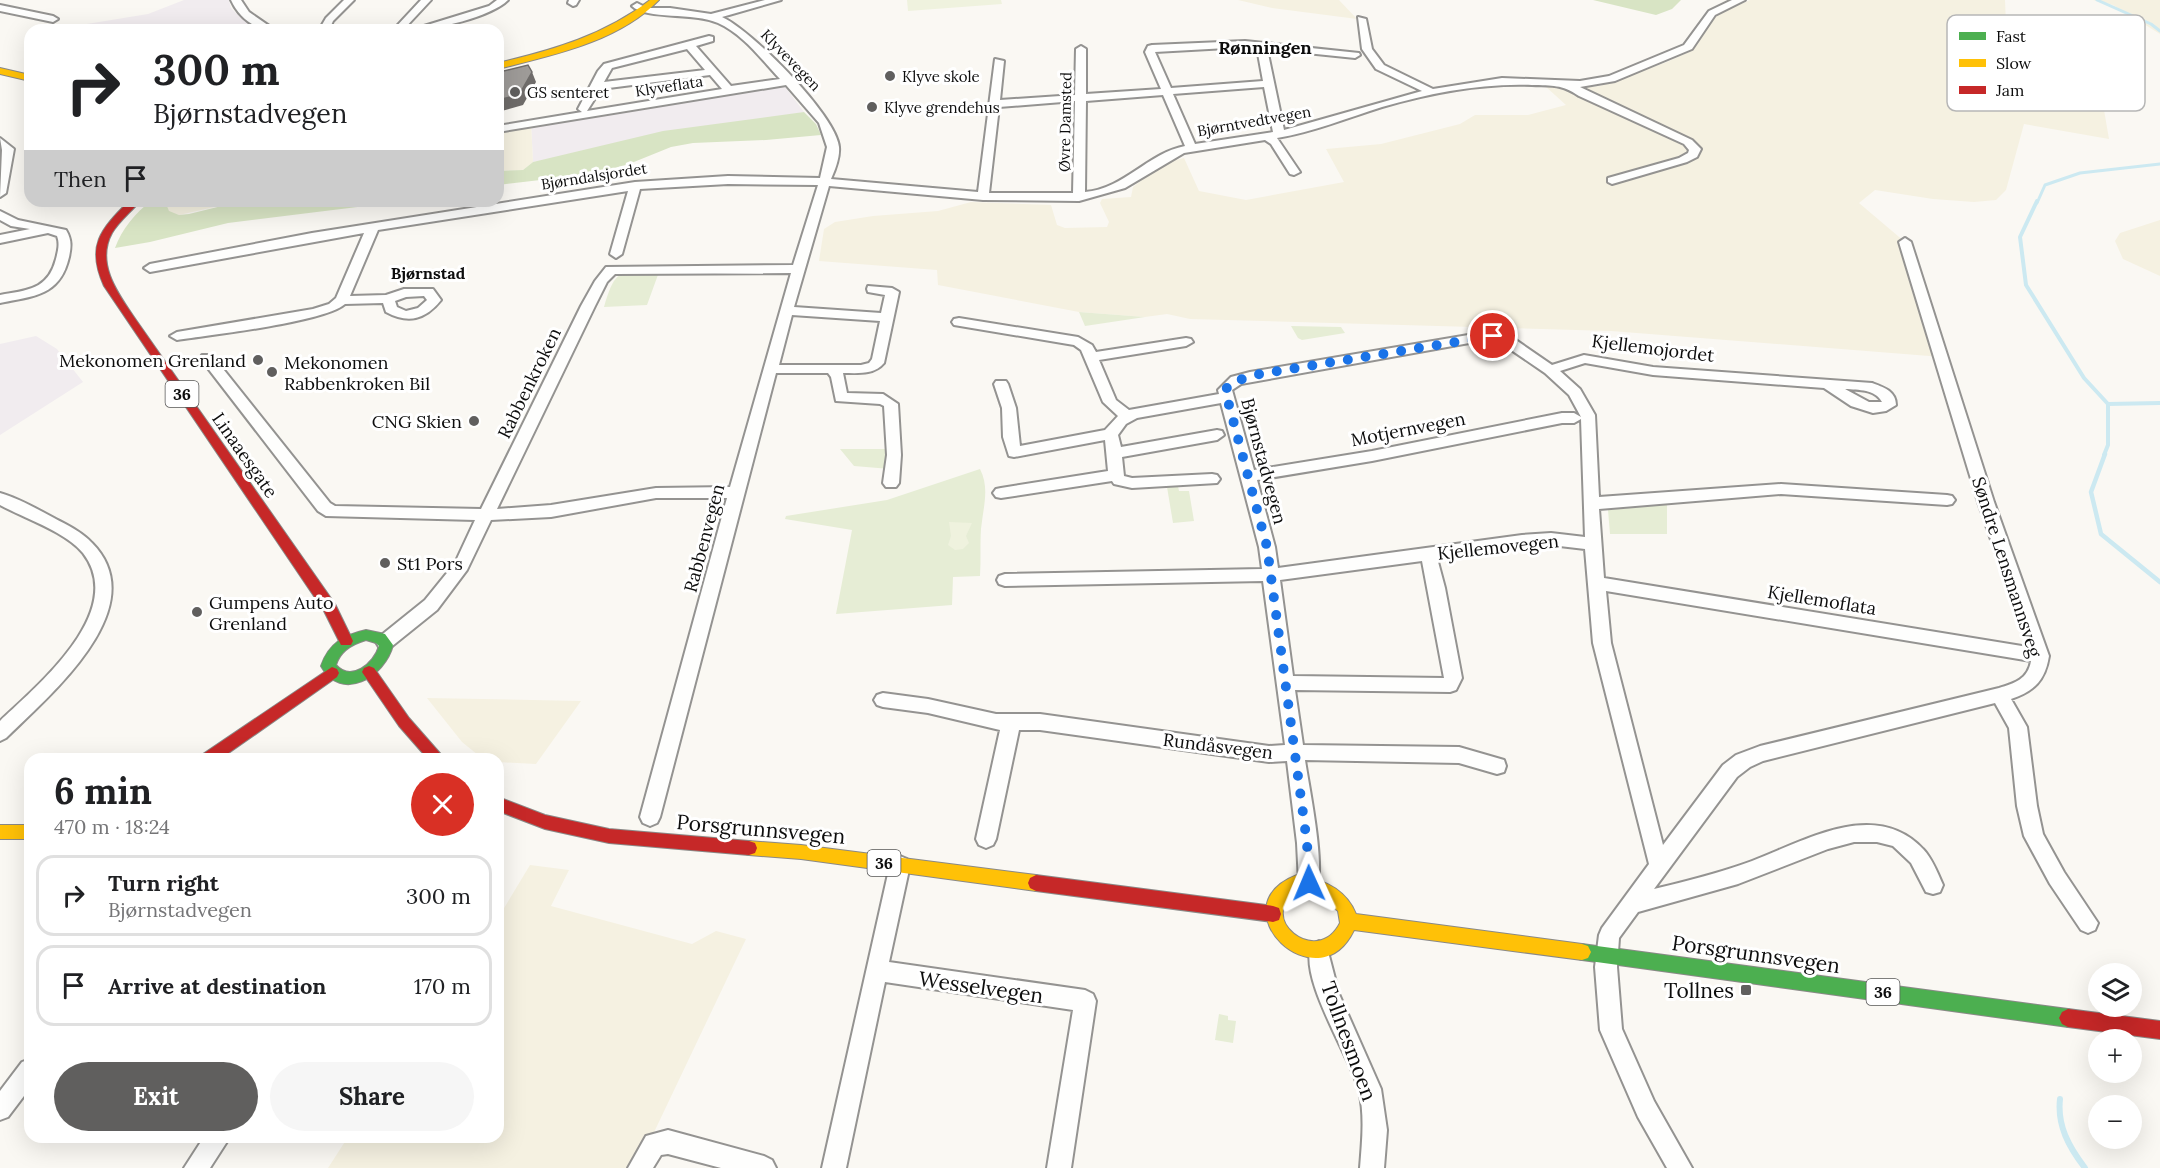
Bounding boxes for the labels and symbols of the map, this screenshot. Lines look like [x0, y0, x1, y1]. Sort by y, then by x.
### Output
legend [1947, 15, 2145, 111]
street label: Klyvevegen [757, 25, 825, 95]
text: Fast [1996, 26, 2027, 46]
district label: Rønningen [1218, 36, 1312, 59]
text: Slow [1996, 53, 2032, 73]
place label: Klyve skole [902, 67, 980, 86]
marker: Klyve skole [883, 69, 897, 83]
street label: Klyveflata [634, 71, 705, 101]
street label: Øvre Damsted [1055, 72, 1075, 172]
text: Jam [1995, 80, 2024, 100]
place label: GS senteret [527, 83, 609, 102]
marker: GS senteret [508, 85, 522, 99]
place label: Klyve grendehus [884, 98, 1000, 117]
marker: Klyve grendehus [865, 100, 879, 114]
street label: Bjørntvedtvegen [1196, 102, 1312, 140]
street label: Bjørndalsjordet [540, 158, 649, 194]
district label: Bjørnstad [391, 263, 466, 283]
pin [1467, 310, 1518, 361]
street label: Rabbenkroken [492, 324, 566, 442]
street label: Kjellemojordet [1590, 329, 1716, 367]
place label: Mekonomen Grenland [59, 349, 246, 372]
place label: Mekonomen Rabbenkroken Bil [284, 351, 430, 395]
marker: Mekonomen Grenland [251, 353, 265, 367]
marker: Mekonomen Rabbenkroken Bil [265, 365, 279, 379]
road number: 36 [166, 381, 198, 407]
street label: Bjørnstadvegen [1236, 395, 1292, 527]
street label: Motjernvegen [1349, 407, 1467, 451]
street label: Linaaesgate [207, 408, 283, 502]
place label: CNG Skien [372, 410, 462, 433]
marker: CNG Skien [467, 414, 481, 428]
street label: Søndre Lensmannsveg [1967, 474, 2047, 661]
street label: Rabbenvegen [678, 481, 730, 595]
street label: Kjellemovegen [1436, 529, 1560, 565]
place label: St1 Pors [397, 552, 463, 575]
marker: St1 Pors [378, 556, 392, 570]
street label: Kjellemoflata [1766, 580, 1878, 620]
place label: Gumpens Auto Grenland [209, 591, 334, 635]
marker: Gumpens Auto Grenland [190, 605, 204, 619]
street label: Rundåsvegen [1162, 728, 1274, 764]
street label: Porsgrunnsvegen [675, 808, 847, 850]
road number: 36 [868, 850, 900, 876]
position arrow [1277, 851, 1341, 915]
street label: Porsgrunnsvegen [1670, 929, 1842, 979]
street label: Wesselvegen [917, 965, 1045, 1009]
place label: Tollnes [1664, 977, 1734, 1004]
street label: Tollnesmoen [1315, 978, 1383, 1105]
road number: 36 [1866, 979, 1900, 1005]
marker: Tollnes [1739, 983, 1753, 997]

